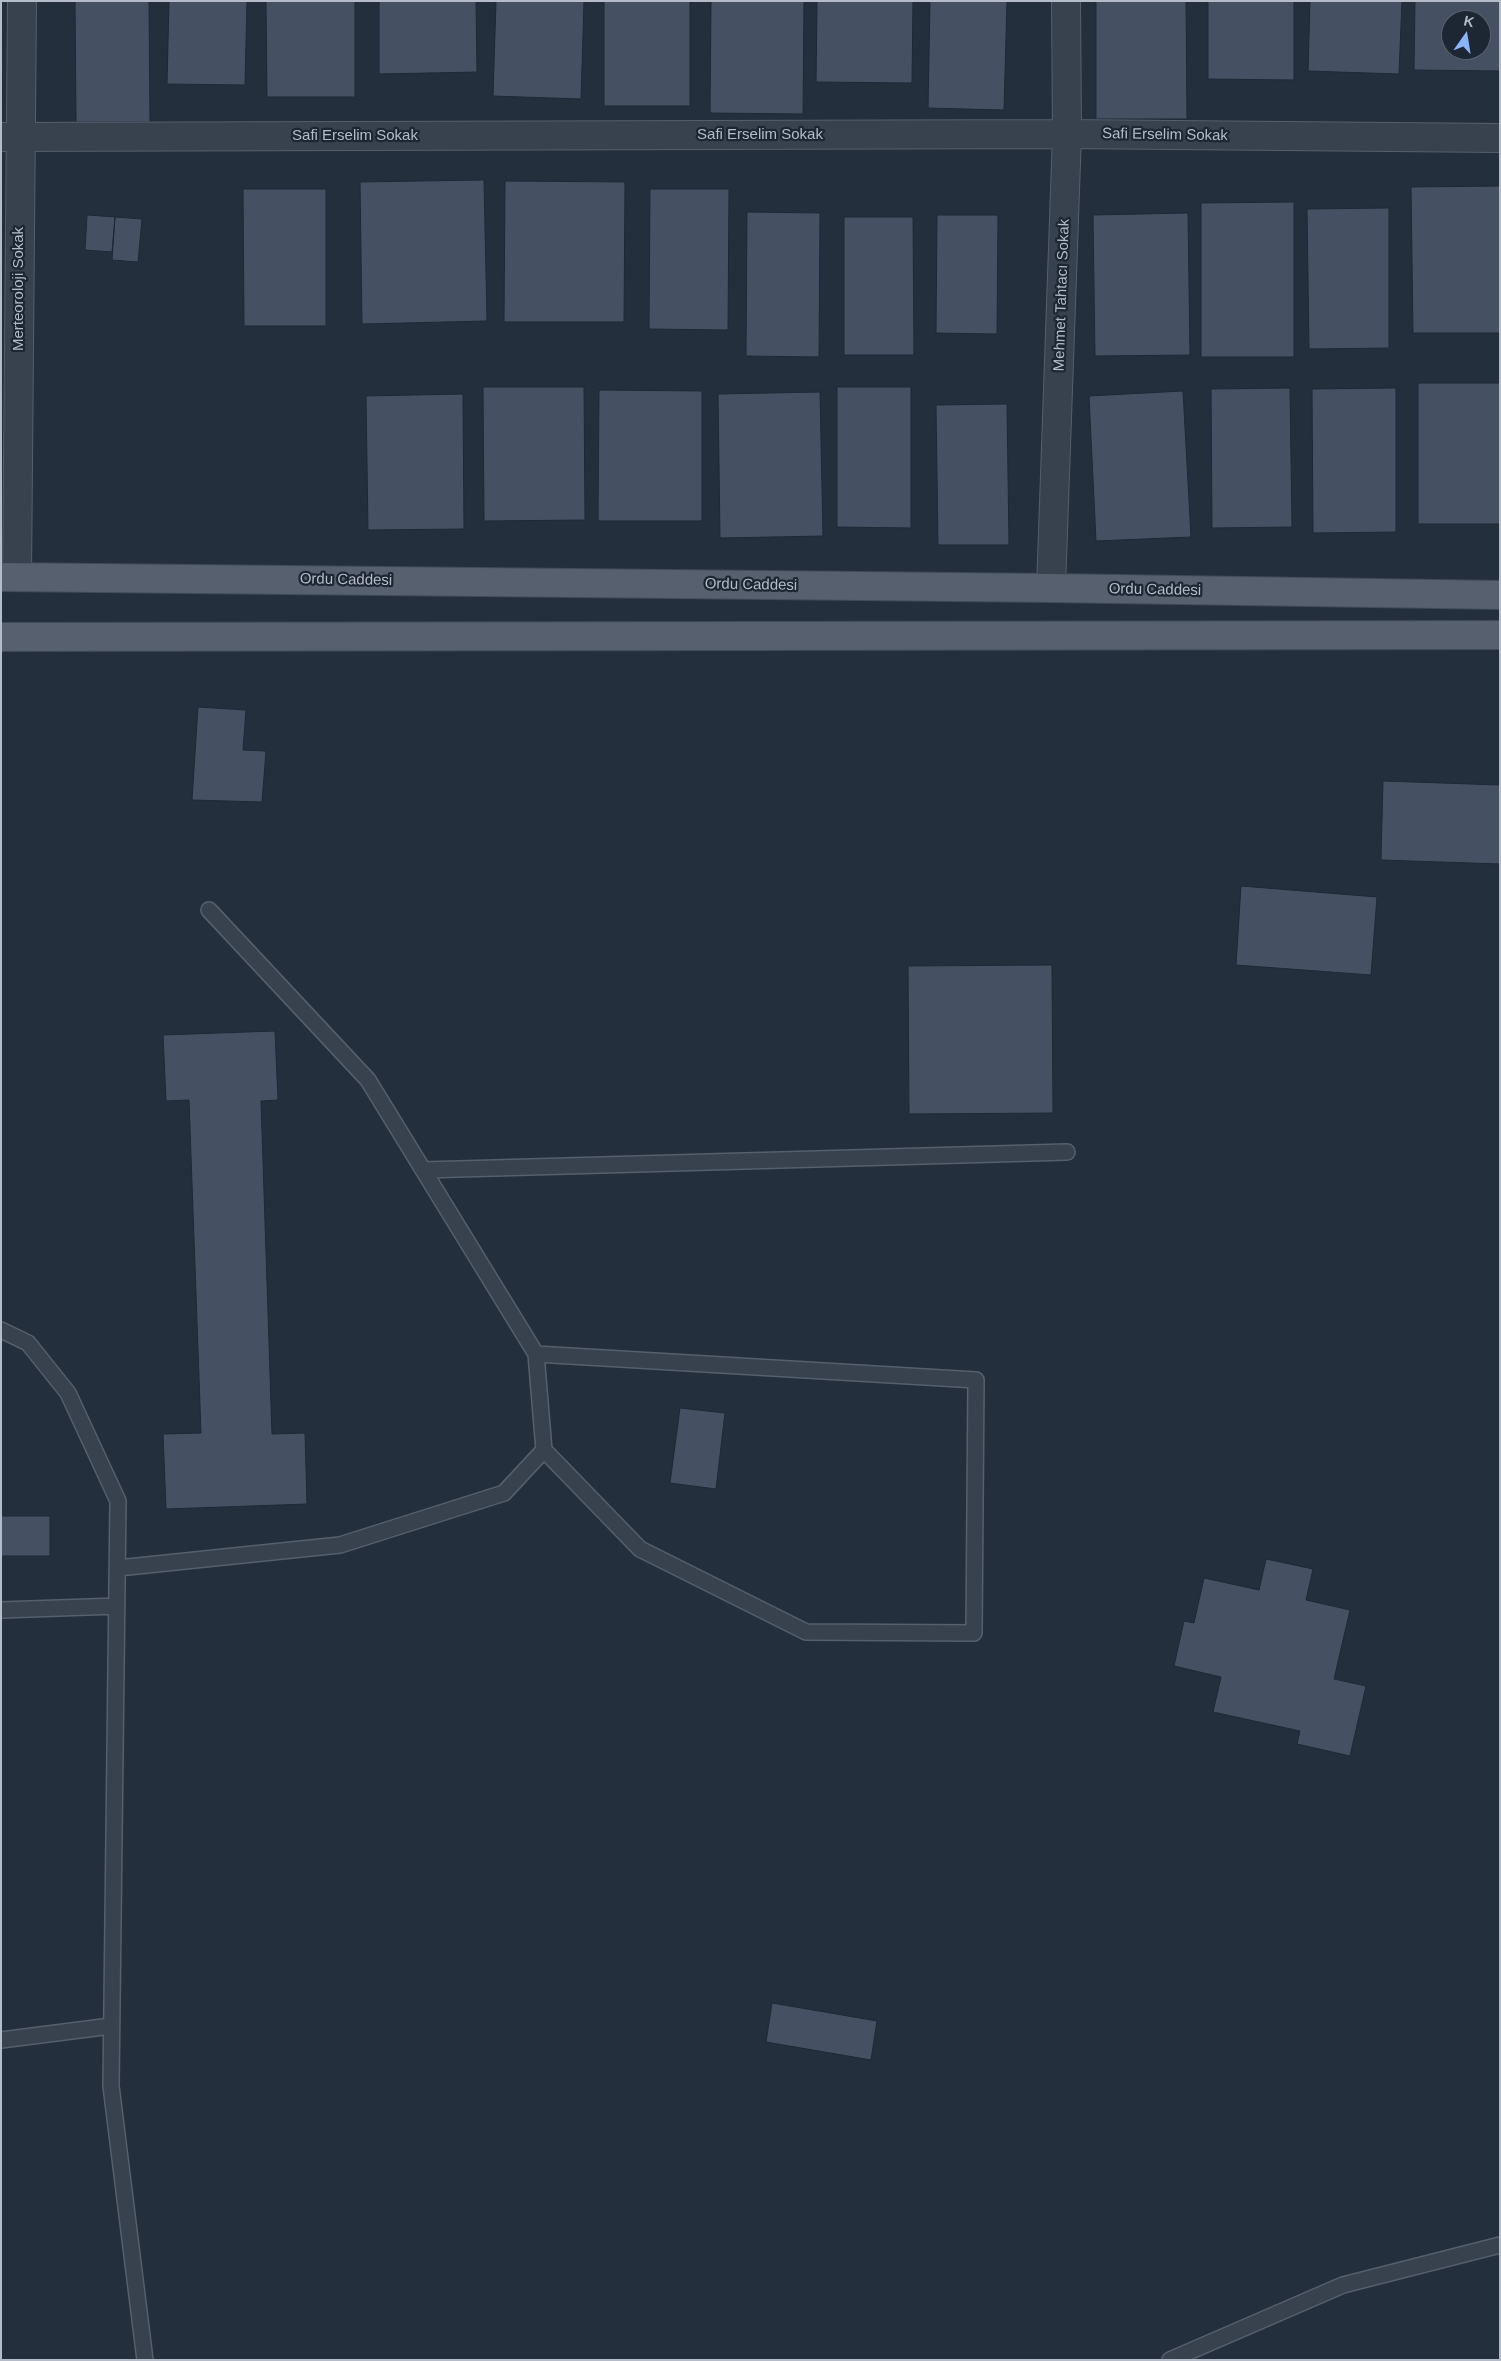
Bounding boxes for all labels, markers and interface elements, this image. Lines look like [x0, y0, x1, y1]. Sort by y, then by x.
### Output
north arrow [1441, 10, 1491, 60]
text: K [1462, 12, 1476, 30]
street label: Safi Erselim Sokak [1102, 125, 1228, 145]
street label: Safi Erselim Sokak [697, 126, 823, 144]
street label: Safi Erselim Sokak [292, 127, 418, 145]
street label: Mehmet Tahtacı Sokak [1050, 218, 1074, 372]
street label: Merteoroloji Sokak [10, 227, 28, 351]
street label: Ordu Caddesi [300, 570, 392, 590]
street label: Ordu Caddesi [705, 575, 797, 595]
street label: Ordu Caddesi [1109, 580, 1201, 600]

